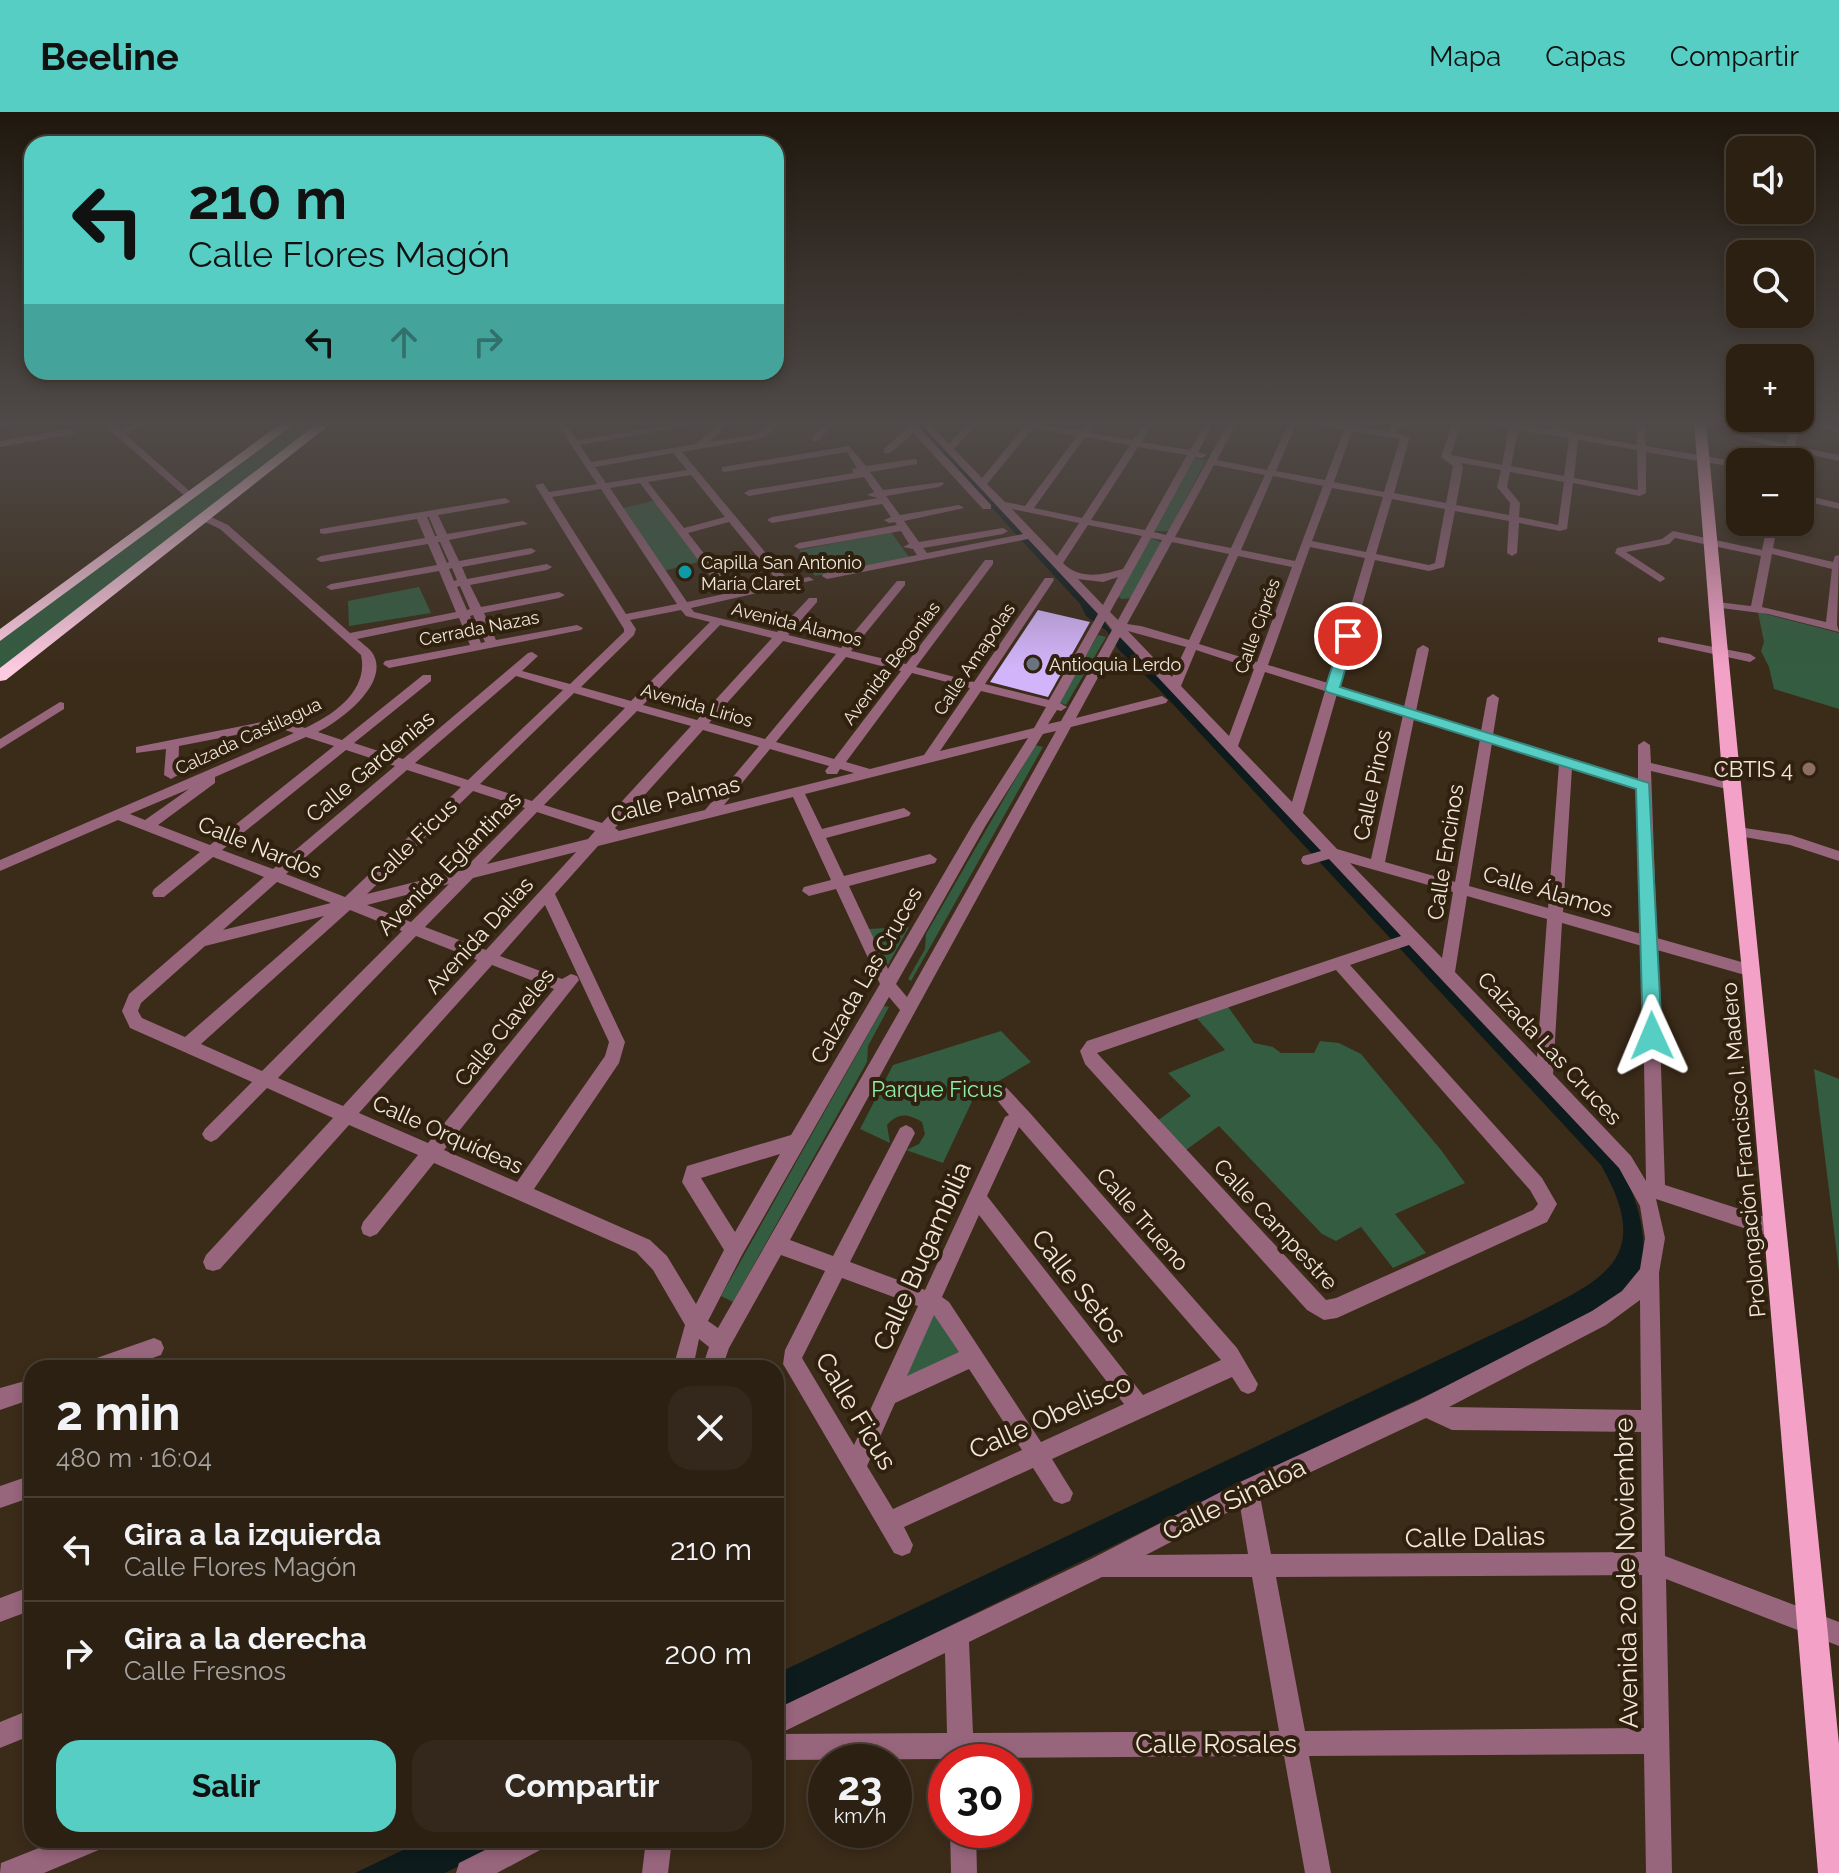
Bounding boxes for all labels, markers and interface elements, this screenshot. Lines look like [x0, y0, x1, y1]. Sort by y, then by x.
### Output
text: Beeline [40, 34, 179, 79]
text: Mapa [1429, 40, 1501, 73]
text: Capas [1545, 40, 1626, 73]
text: Compartir [1670, 40, 1799, 73]
map controls [1726, 136, 1814, 536]
button: sound [1726, 136, 1814, 224]
text: 210 m [188, 166, 347, 232]
icon: left [56, 168, 160, 272]
text: Calle Flores Magón [188, 233, 510, 275]
button: search [1726, 240, 1814, 328]
icon: left [298, 320, 342, 364]
icon: ahead [382, 320, 426, 364]
icon: right [466, 320, 510, 364]
button: + [1726, 344, 1814, 432]
button: − [1726, 448, 1814, 536]
place label: Capilla San Antonio María Claret [701, 552, 862, 594]
marker: Capilla San Antonio María Claret [676, 563, 694, 581]
street label: Calle Ciprés [1230, 575, 1284, 676]
street label: Avenida Álamos [730, 597, 865, 650]
street label: Avenida Begonias [838, 597, 944, 729]
street label: Calle Amapolas [929, 599, 1019, 719]
pin [1314, 602, 1382, 670]
street label: Cerrada Nazas [417, 606, 541, 650]
icon: arrive [1326, 614, 1370, 658]
place label: Antioquia Lerdo [1049, 654, 1181, 675]
marker: Antioquia Lerdo [1024, 655, 1042, 673]
street label: Avenida Lirios [639, 679, 756, 731]
street label: Calzada Castilagua [172, 693, 324, 779]
street label: Calle Gardenias [301, 705, 439, 827]
street label: Calle Pinos [1348, 727, 1396, 843]
place label: CBTIS 4 [1714, 756, 1793, 782]
marker: CBTIS 4 [1800, 760, 1818, 778]
street label: Calle Palmas [608, 770, 742, 828]
street label: Calle Encinos [1421, 782, 1469, 922]
street label: Avenida Eglantinas [372, 786, 526, 940]
street label: Calle Ficus [364, 793, 462, 889]
street label: Calle Nardos [194, 810, 326, 884]
street label: Calle Álamos [1480, 860, 1616, 922]
street label: Avenida Dalias [420, 871, 538, 999]
street label: Calzada Las Cruces [805, 882, 927, 1068]
street label: Calle Claveles [449, 963, 559, 1091]
street label: Calzada Las Cruces [1472, 966, 1628, 1130]
street label: Prolongación Francisco I. Madero [1715, 981, 1771, 1319]
position arrow [1610, 994, 1694, 1078]
park label: Parque Ficus [871, 1076, 1003, 1102]
street label: Calle Orquídeas [369, 1089, 527, 1179]
street label: Calle Campestre [1209, 1153, 1343, 1295]
street label: Calle Bugambilia [867, 1157, 977, 1355]
street label: Calle Trueno [1091, 1162, 1195, 1276]
street label: Calle Setos [1025, 1223, 1133, 1349]
street label: Calle Ficus [809, 1347, 903, 1475]
street label: Calle Obelisco [965, 1367, 1135, 1465]
text: 2 min [56, 1385, 181, 1441]
button: close [668, 1386, 752, 1470]
street label: Avenida 20 de Noviembre [1608, 1417, 1644, 1729]
text: 480 m · 16:04 [56, 1443, 212, 1473]
street label: Calle Sinaloa [1158, 1451, 1310, 1547]
text: Gira a la izquierda [124, 1517, 381, 1552]
street label: Calle Dalias [1405, 1521, 1545, 1553]
icon: left [56, 1527, 100, 1571]
text: 210 m [670, 1532, 752, 1567]
text: Calle Flores Magón [124, 1552, 357, 1582]
text: Gira a la derecha [124, 1621, 367, 1656]
icon: right [56, 1631, 100, 1675]
text: 200 m [664, 1636, 752, 1671]
text: Calle Fresnos [124, 1656, 286, 1686]
street label: Calle Rosales [1135, 1729, 1297, 1759]
button: Salir [56, 1740, 396, 1832]
button: Compartir [412, 1740, 752, 1832]
speed limit sign: 30 [928, 1744, 1032, 1848]
text: 23 [838, 1762, 882, 1809]
text: km/h [834, 1804, 886, 1828]

